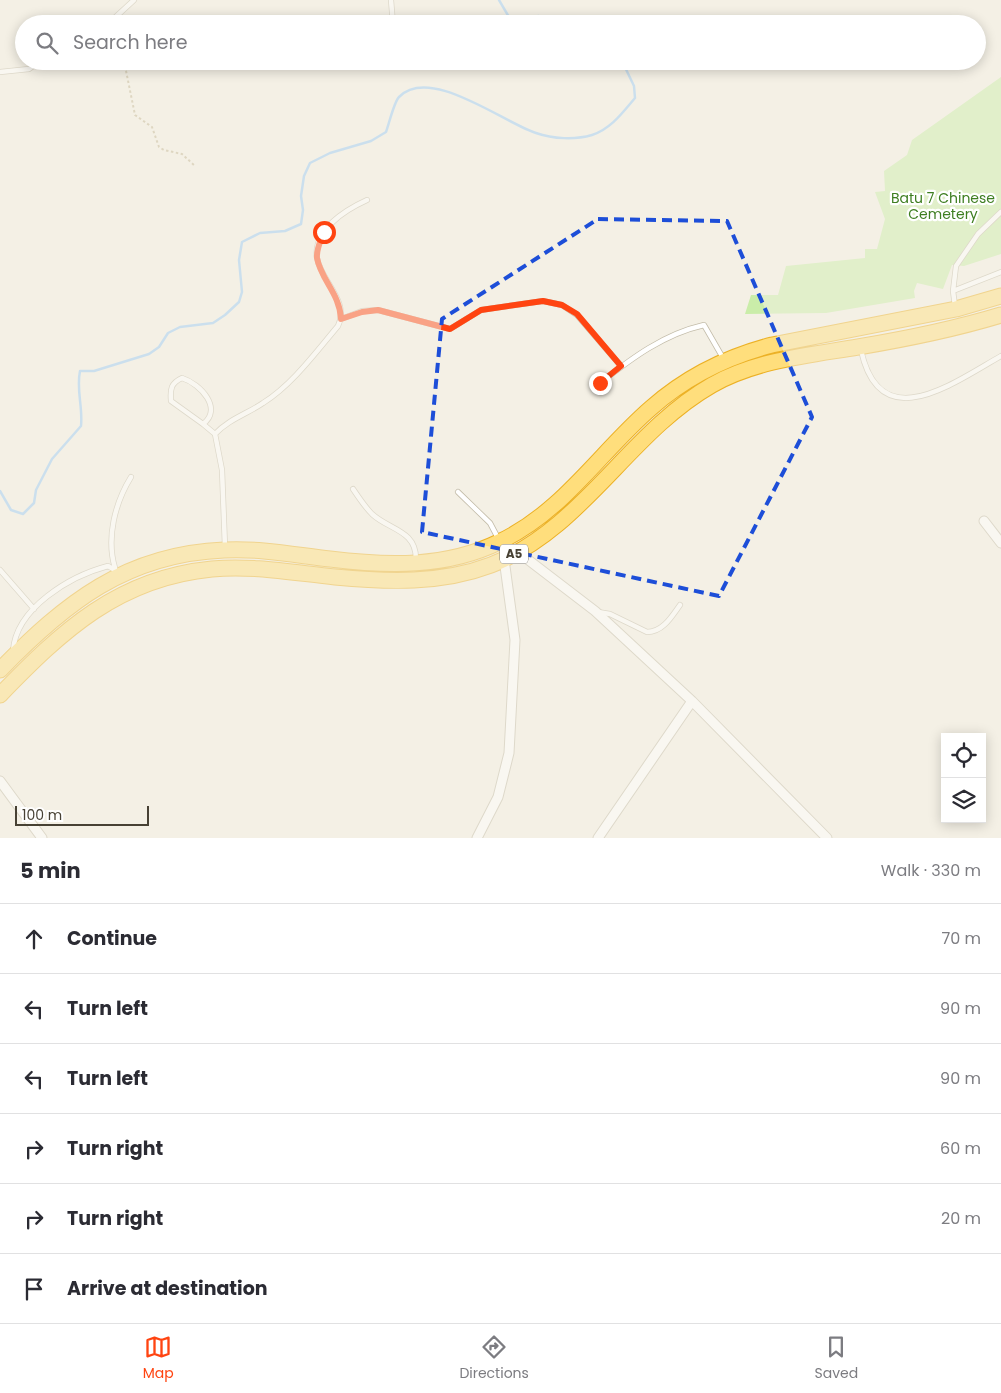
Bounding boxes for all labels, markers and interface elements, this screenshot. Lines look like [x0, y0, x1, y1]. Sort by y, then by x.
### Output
search box [15, 15, 986, 70]
icon: search [33, 29, 61, 57]
text: Search here [73, 29, 187, 56]
park label: Batu 7 Chinese Cemetery [891, 188, 995, 224]
route start [313, 221, 336, 244]
route end [589, 372, 612, 395]
road number: A5 [500, 544, 528, 564]
map controls [941, 733, 986, 823]
button: locate [941, 733, 986, 778]
button: layers [941, 778, 986, 823]
scale bar [15, 803, 149, 826]
text: 100 m [22, 805, 62, 825]
text: 5 min [20, 856, 81, 885]
text: Walk · 330 m [881, 859, 981, 882]
icon: ahead [20, 925, 48, 953]
text: Continue [67, 925, 157, 952]
text: 70 m [941, 927, 981, 950]
icon: left [20, 995, 48, 1023]
text: Turn left [67, 995, 148, 1022]
text: 90 m [940, 997, 981, 1020]
icon: left [20, 1065, 48, 1093]
text: Turn left [67, 1065, 148, 1092]
text: 90 m [940, 1067, 981, 1090]
icon: right [20, 1135, 48, 1163]
text: Turn right [67, 1135, 163, 1162]
text: 60 m [940, 1137, 981, 1160]
icon: right [20, 1205, 48, 1233]
text: Turn right [67, 1205, 163, 1232]
text: 20 m [941, 1207, 981, 1230]
icon: arrive [20, 1275, 48, 1303]
text: Arrive at destination [67, 1275, 268, 1302]
tab: Map [143, 1333, 174, 1384]
tab: Directions [459, 1333, 529, 1384]
tab: Saved [814, 1333, 858, 1384]

